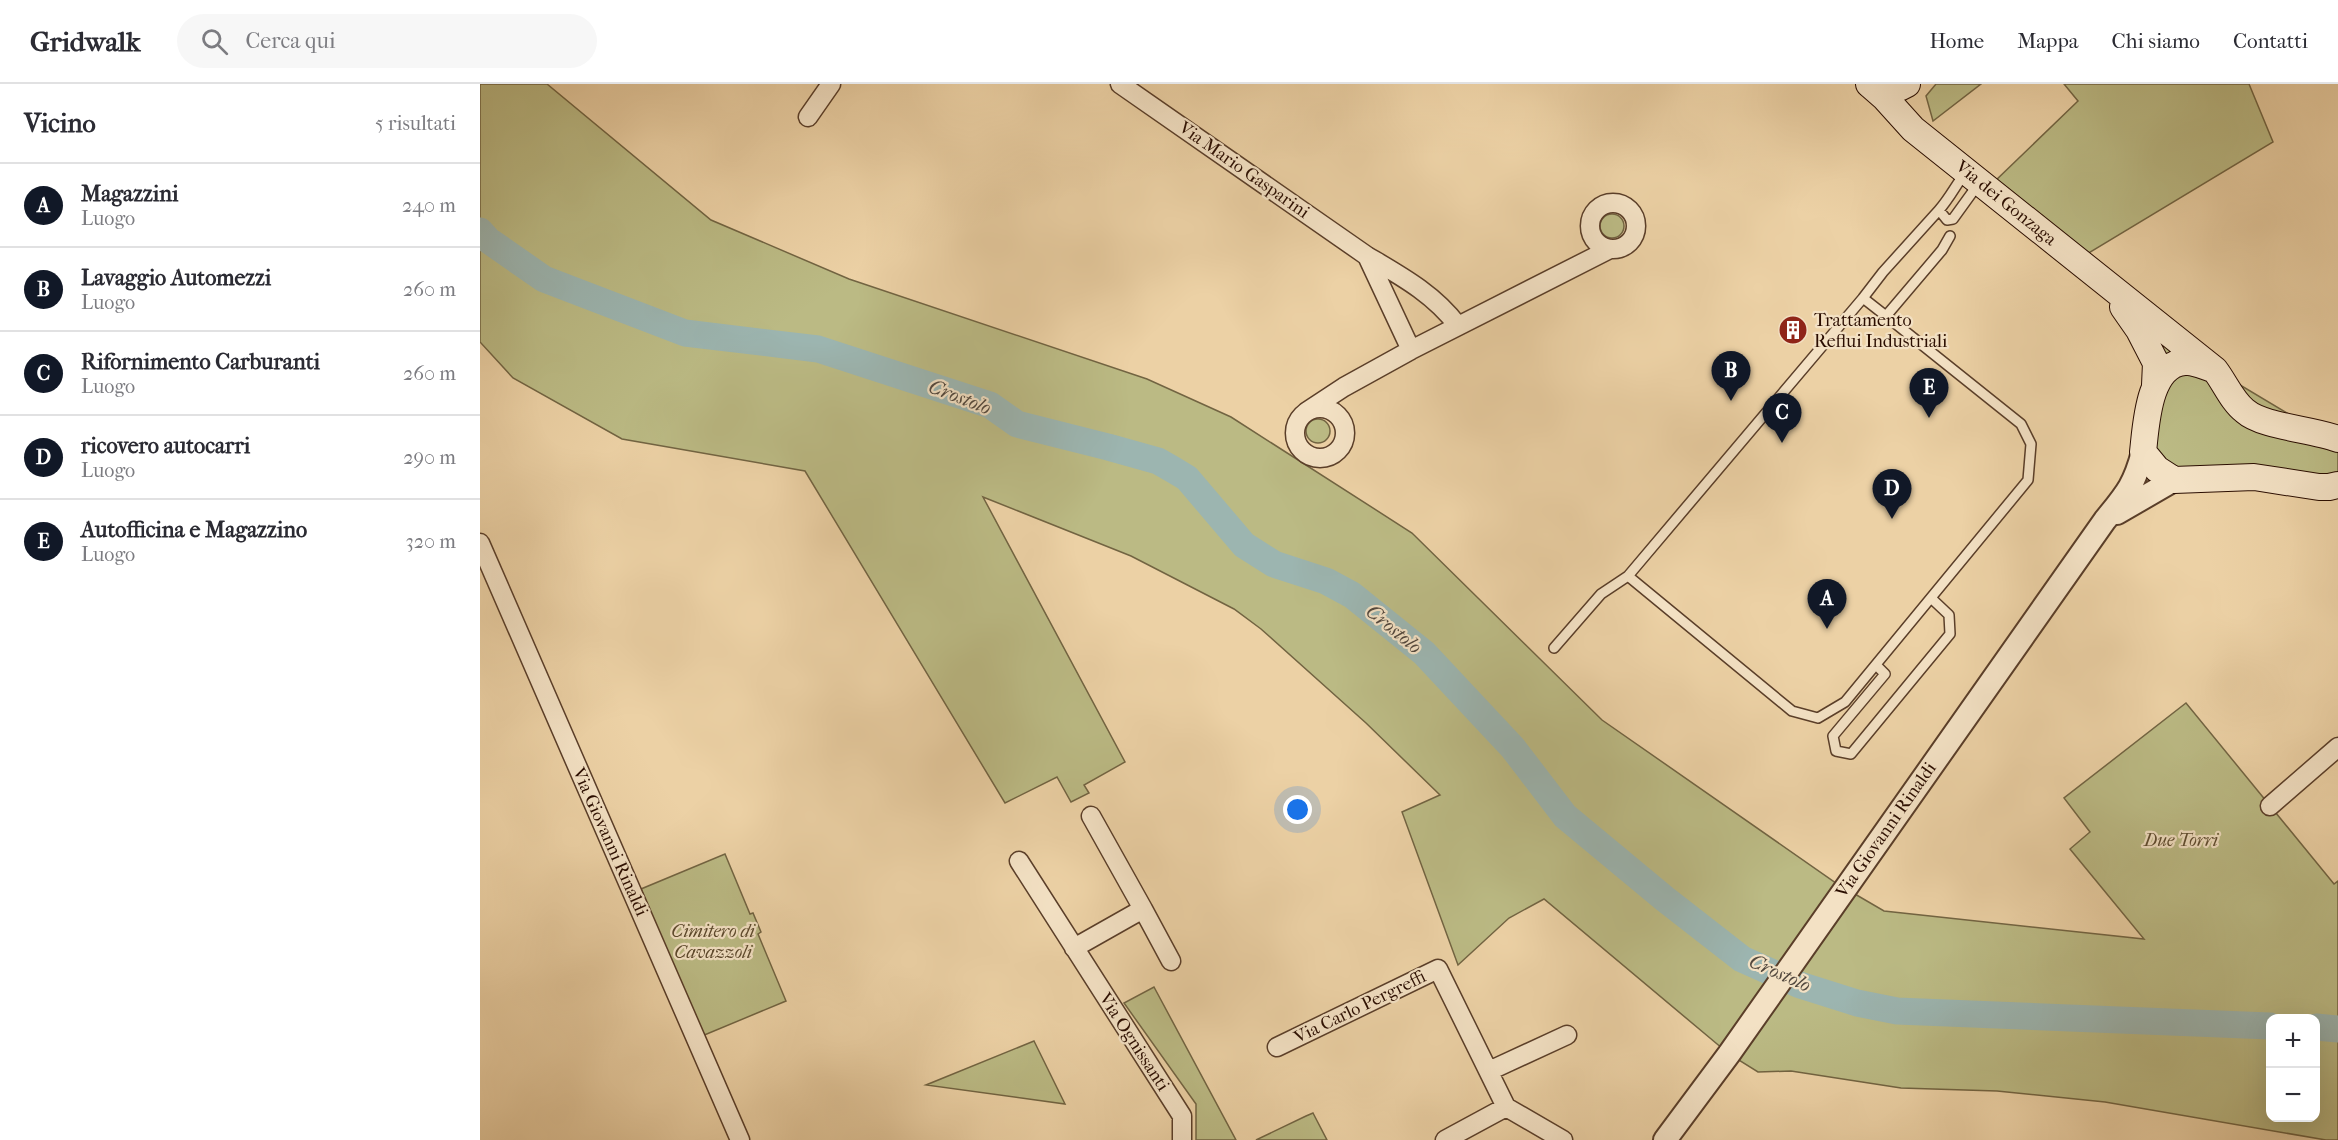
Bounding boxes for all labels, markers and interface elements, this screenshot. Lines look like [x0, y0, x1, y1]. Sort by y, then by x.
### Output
search box [177, 14, 597, 68]
text: Gridwalk [30, 25, 141, 58]
icon: search [198, 25, 231, 58]
text: Cerca qui [246, 28, 335, 54]
text: Home [1930, 29, 1984, 53]
text: Mappa [2017, 29, 2079, 53]
text: Chi siamo [2112, 29, 2200, 53]
text: Contatti [2233, 29, 2308, 53]
text: Vicino [24, 108, 96, 139]
text: 5 risultati [375, 112, 456, 135]
street label: Via Mario Gasparini [1174, 117, 1314, 223]
street label: Via dei Gonzaga [1951, 155, 2061, 250]
text: Magazzini [81, 181, 178, 207]
text: A [37, 194, 50, 217]
text: 240 m [402, 194, 456, 217]
text: Luogo [81, 207, 135, 230]
text: Lavaggio Automezzi [81, 265, 271, 291]
text: B [37, 278, 50, 301]
text: 260 m [403, 278, 456, 301]
text: Luogo [81, 291, 135, 314]
place label: Trattamento Reflui Industriali [1814, 310, 1948, 352]
building icon: Trattamento Reflui Industriali [1777, 314, 1809, 346]
text: Rifornimento Carburanti [81, 349, 320, 375]
pin: B [1712, 352, 1750, 401]
text: C [37, 362, 50, 385]
text: 260 m [403, 362, 456, 385]
pin: E [1910, 368, 1948, 418]
text: Luogo [81, 375, 135, 398]
water label: Crostolo [926, 375, 994, 419]
pin: C [1762, 394, 1802, 443]
text: ricovero autocarri [81, 433, 250, 459]
text: D [36, 446, 51, 469]
text: 290 m [403, 446, 456, 469]
text: Luogo [81, 459, 135, 482]
pin: D [1872, 470, 1912, 519]
text: Autofficina e Magazzino [81, 517, 307, 543]
text: E [37, 530, 50, 553]
text: 320 m [406, 530, 456, 553]
text: Luogo [81, 543, 135, 566]
pin: A [1808, 580, 1846, 629]
water label: Crostolo [1361, 600, 1427, 658]
street label: Via Giovanni Rinaldi [1831, 758, 1941, 902]
street label: Via Giovanni Rinaldi [567, 764, 652, 920]
your location [1283, 795, 1312, 824]
park label: Due Torri [2143, 830, 2220, 851]
park label: Cimitero di Cavazzoli [671, 921, 757, 963]
water label: Crostolo [1746, 949, 1814, 997]
street label: Via Carlo Pergreffi [1290, 966, 1429, 1048]
street label: Via Ognissanti [1094, 988, 1174, 1095]
map controls [2266, 1014, 2320, 1122]
button: + [2266, 1014, 2320, 1068]
button: − [2266, 1068, 2320, 1122]

